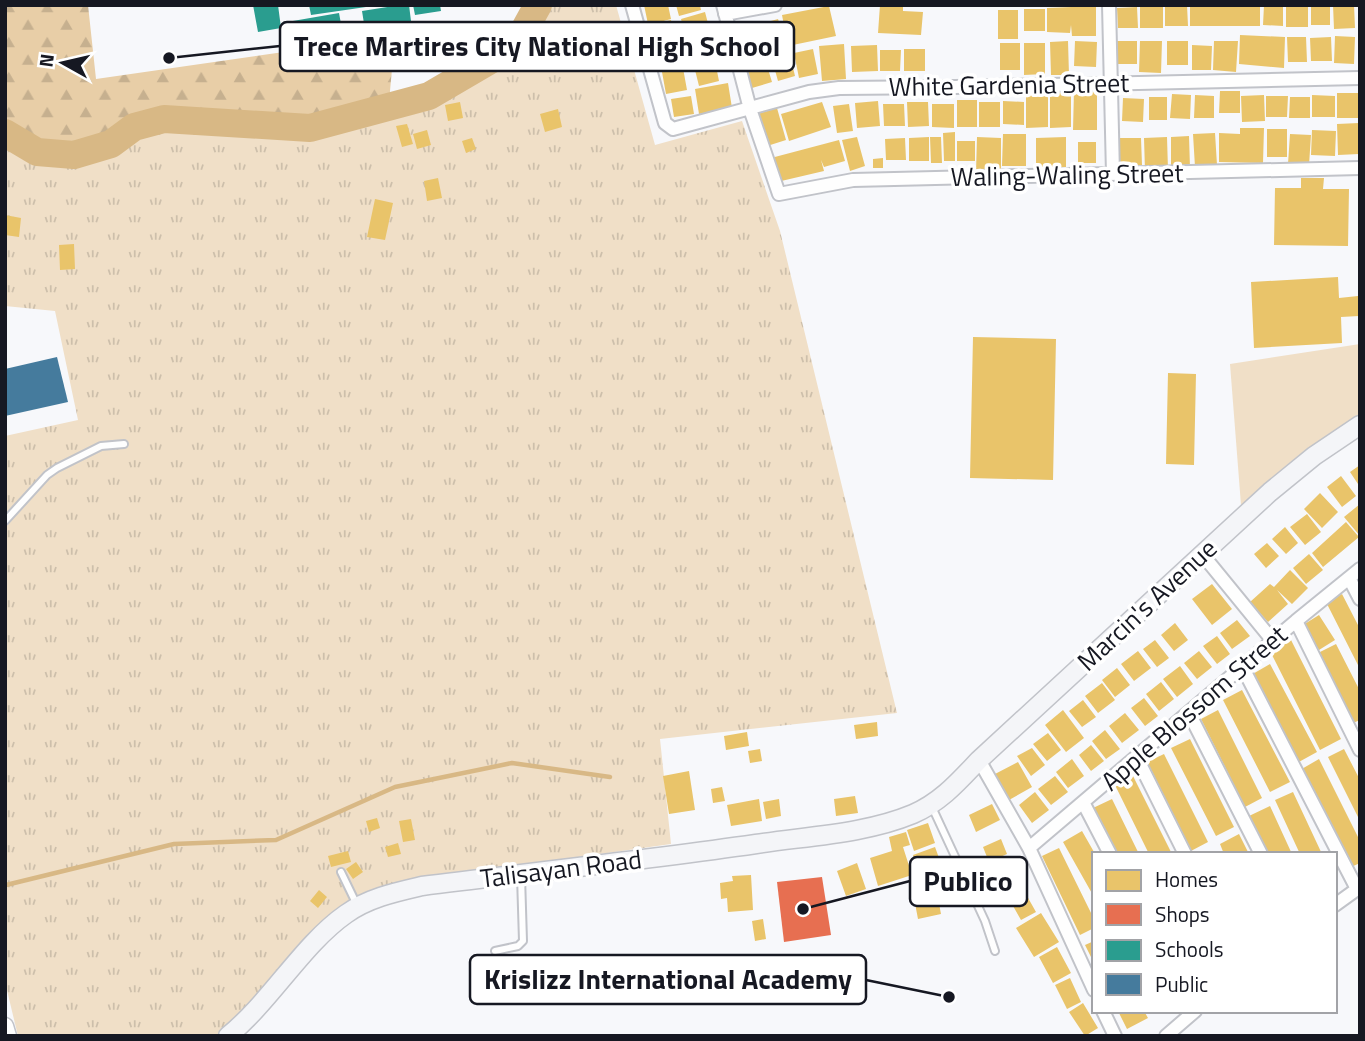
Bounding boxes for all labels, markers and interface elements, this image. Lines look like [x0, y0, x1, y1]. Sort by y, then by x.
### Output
callout: Trece Martires City National High School [280, 22, 794, 71]
text: Trece Martires City National High School [294, 24, 780, 67]
north arrow [28, 28, 98, 98]
text: N [30, 52, 61, 69]
street label: White Gardenia Street [888, 63, 1130, 106]
street label: Waling-Waling Street [950, 153, 1184, 196]
street label: Marcin's Avenue [1068, 529, 1225, 680]
street label: Apple Blossom Street [1092, 616, 1295, 800]
street label: Talisayan Road [478, 839, 644, 898]
legend [1092, 852, 1337, 1013]
callout: Publico [910, 857, 1027, 906]
text: Publico [923, 859, 1013, 902]
text: Homes [1155, 863, 1218, 895]
text: Shops [1155, 898, 1210, 930]
text: Schools [1155, 933, 1224, 965]
callout: Krislizz International Academy [470, 955, 866, 1004]
text: Krislizz International Academy [484, 957, 852, 1000]
text: Public [1155, 968, 1208, 1000]

